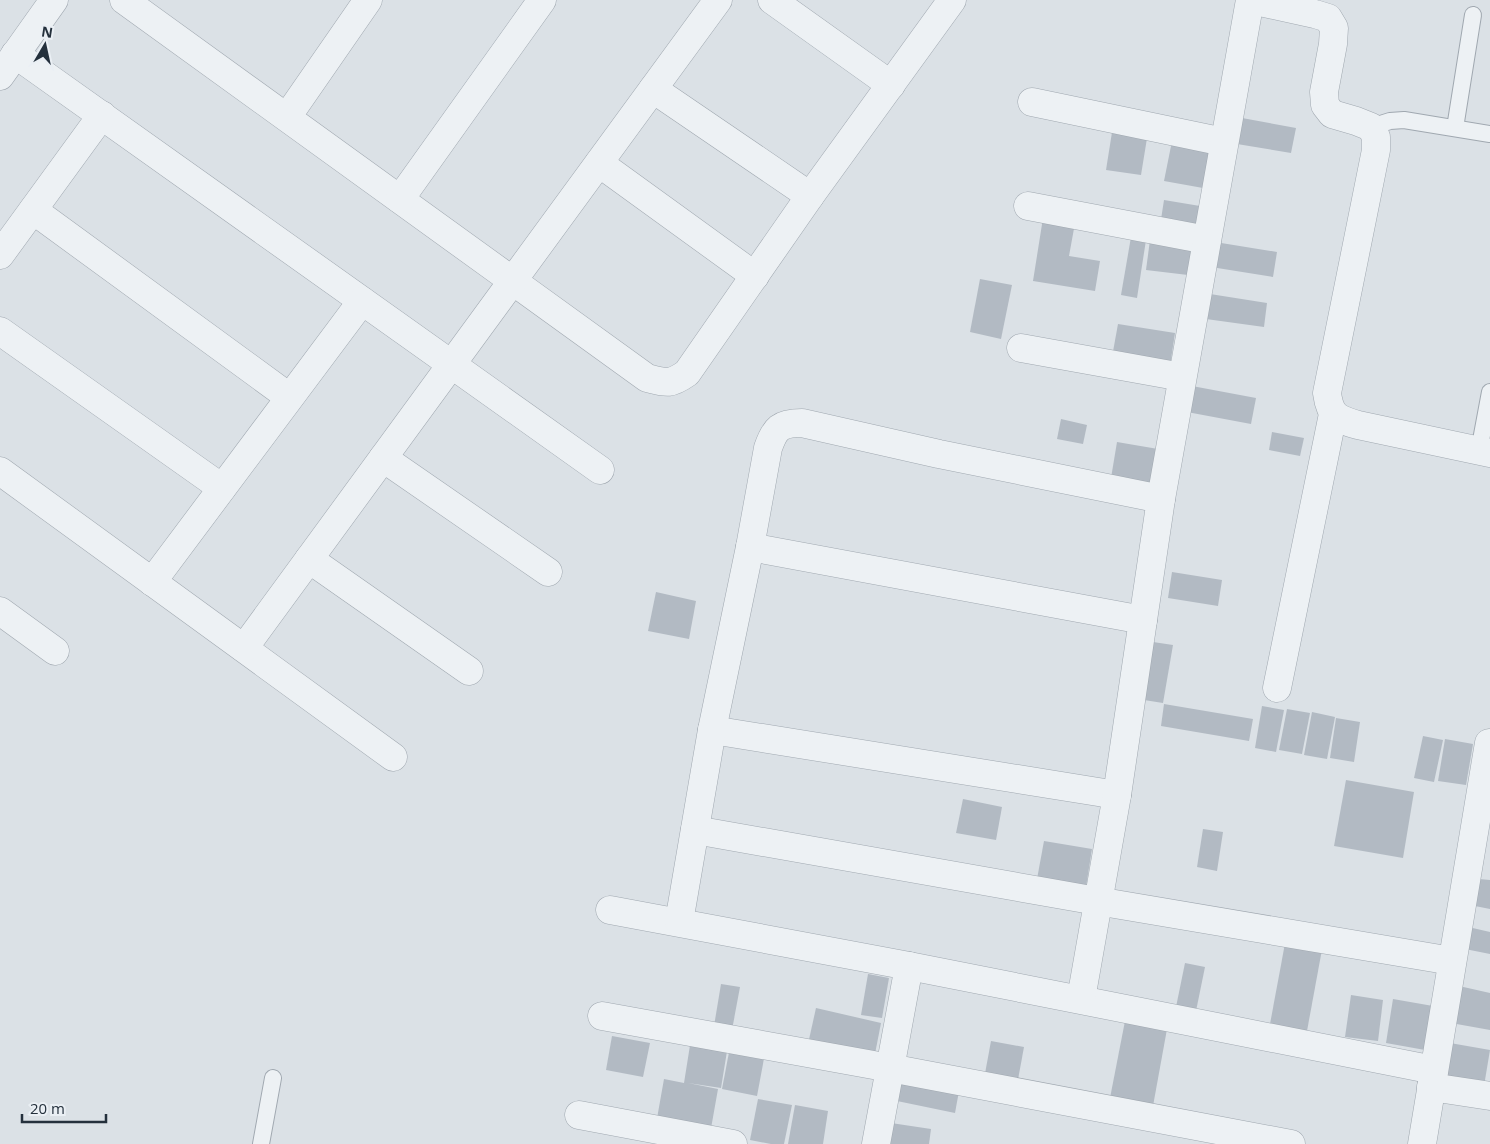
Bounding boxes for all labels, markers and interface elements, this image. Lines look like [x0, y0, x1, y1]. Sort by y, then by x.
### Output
north arrow [20, 20, 70, 70]
text: N [40, 21, 54, 42]
scale bar [22, 1092, 106, 1124]
text: 20 m [30, 1098, 65, 1118]

